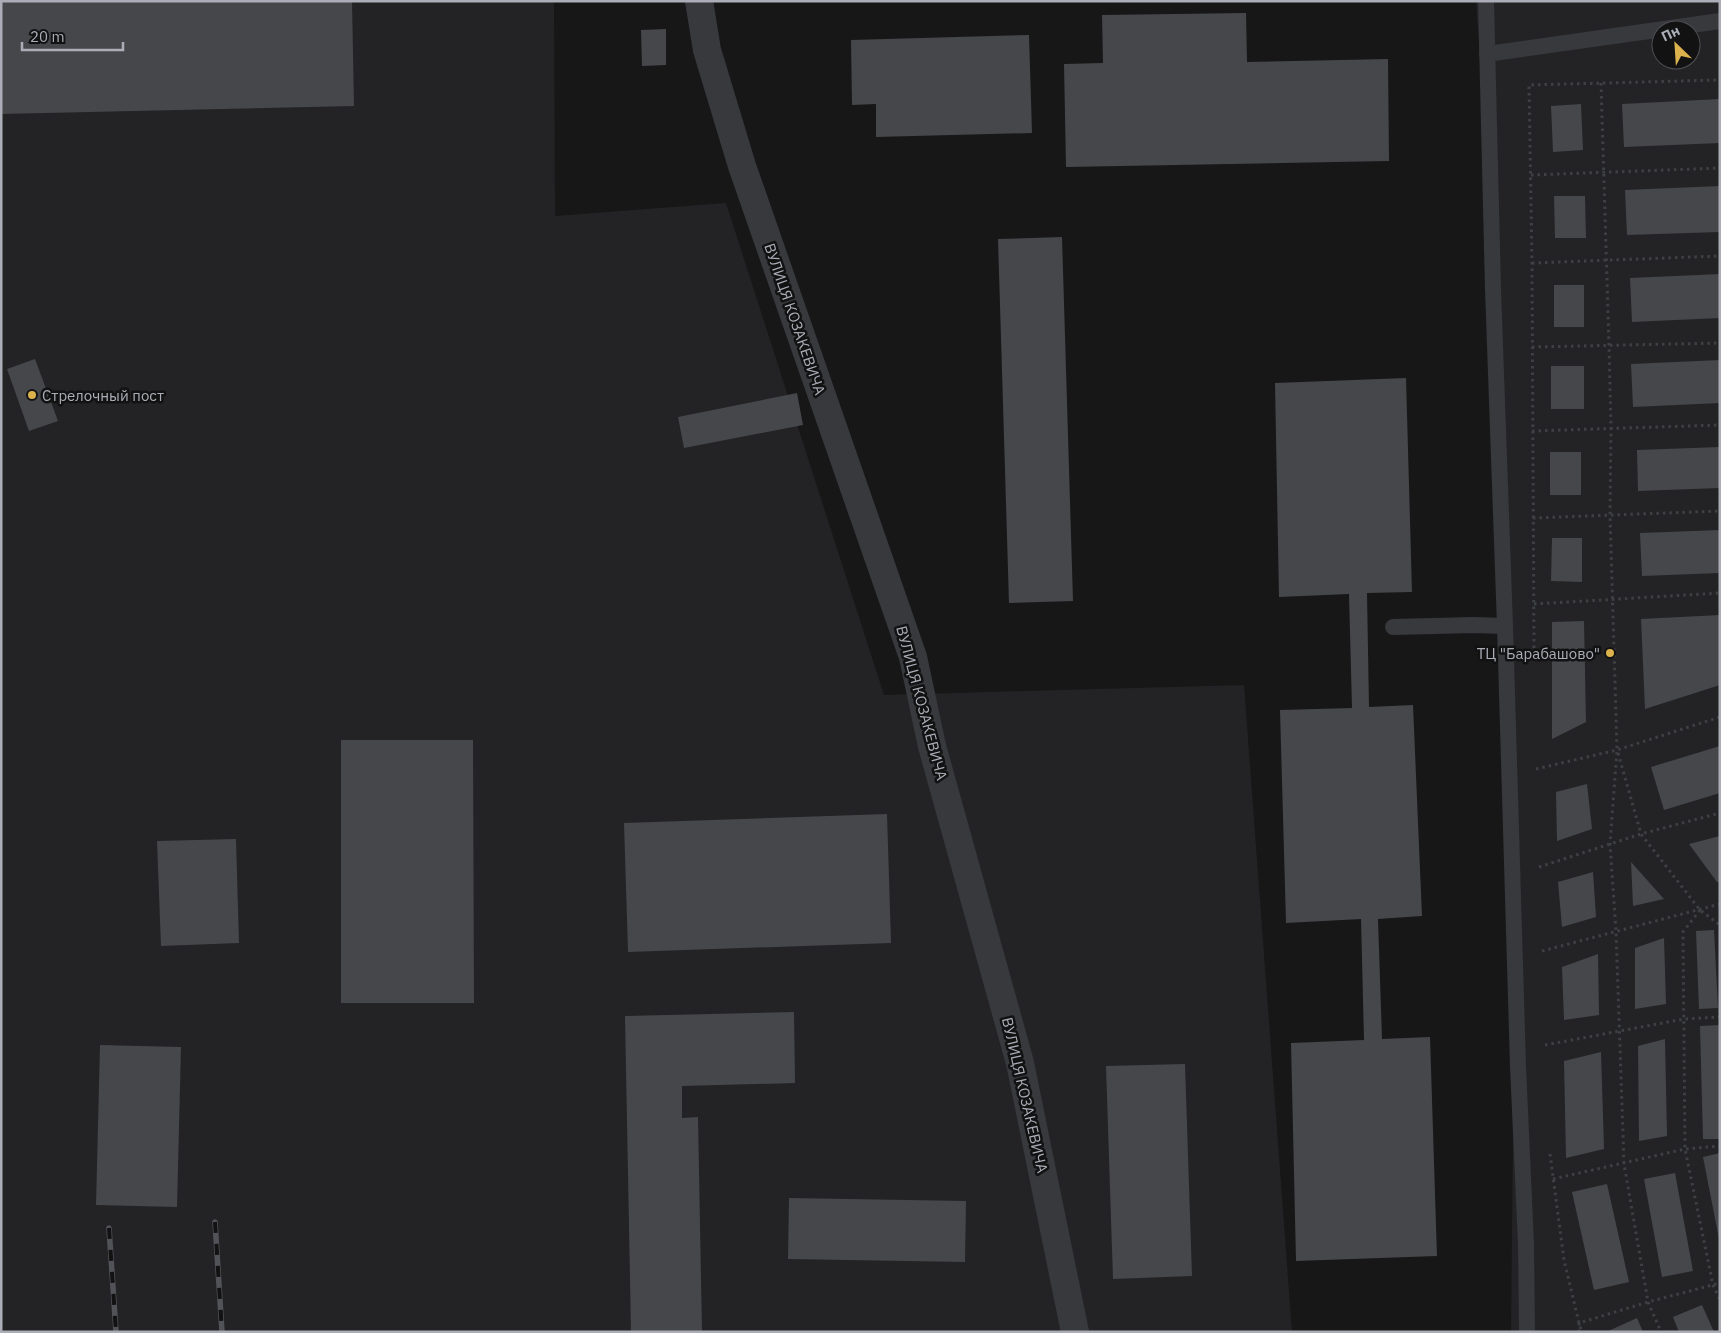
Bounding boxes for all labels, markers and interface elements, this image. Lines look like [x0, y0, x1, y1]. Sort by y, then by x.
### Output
scale bar [22, 20, 124, 52]
north arrow [1651, 20, 1701, 70]
text: Пн [1658, 21, 1683, 45]
text: 20 m [30, 27, 65, 46]
street label: ВУЛИЦЯ КОЗАКЕВИЧА [760, 241, 830, 398]
place label: Стрелочный пост [42, 386, 164, 405]
marker: Стрелочный пост [26, 389, 38, 401]
street label: ВУЛИЦЯ КОЗАКЕВИЧА [892, 624, 952, 783]
place label: ТЦ "Барабашово" [1477, 644, 1600, 663]
marker: ТЦ "Барабашово" [1604, 647, 1616, 659]
street label: ВУЛИЦЯ КОЗАКЕВИЧА [998, 1015, 1052, 1175]

